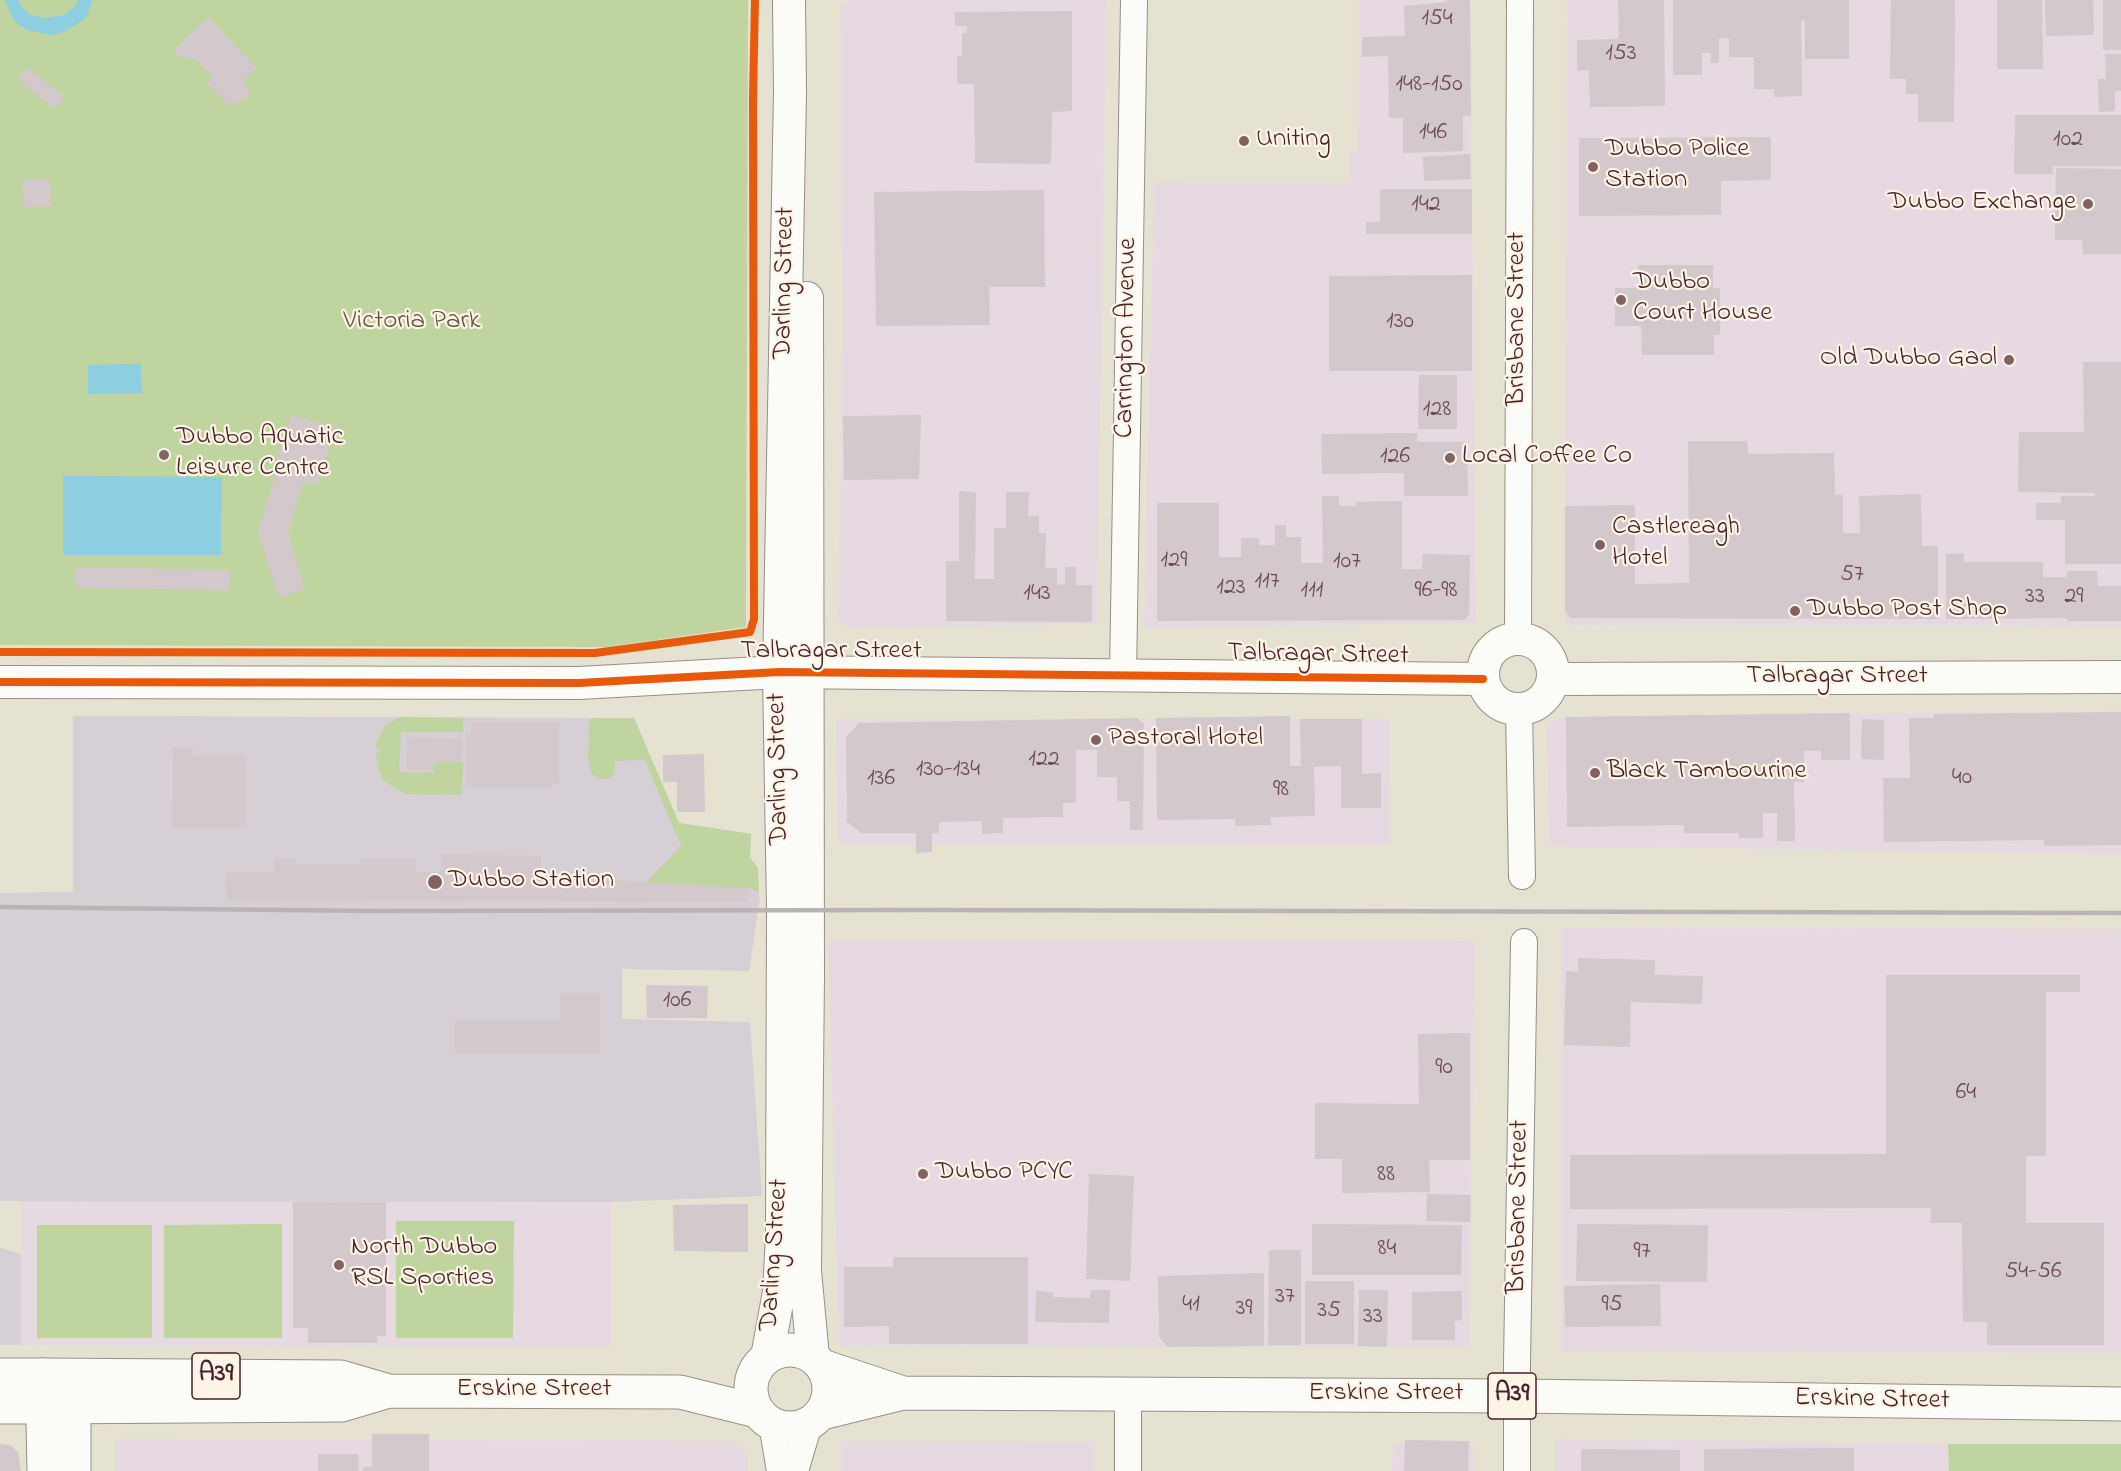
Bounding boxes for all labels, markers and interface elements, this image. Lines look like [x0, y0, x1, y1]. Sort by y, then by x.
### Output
house number: 154 [1421, 6, 1453, 34]
house number: 153 [1605, 41, 1637, 69]
house number: 148-150 [1395, 72, 1463, 100]
house number: 146 [1419, 120, 1447, 148]
place label: Uniting [1256, 125, 1331, 157]
house number: 102 [2053, 127, 2083, 155]
marker: Uniting [1237, 134, 1251, 148]
place label: Dubbo Police Station [1605, 135, 1749, 198]
marker: Dubbo Police Station [1586, 160, 1600, 174]
place label: Dubbo Exchange [1888, 188, 2076, 220]
house number: 142 [1411, 192, 1441, 220]
marker: Dubbo Exchange [2081, 197, 2095, 211]
street label: Darling Street [768, 207, 804, 359]
street label: Brisbane Street [1503, 232, 1535, 406]
street label: Carrington Avenue [1110, 238, 1146, 438]
place label: Dubbo Court House [1633, 268, 1772, 331]
marker: Dubbo Court House [1614, 293, 1628, 307]
park label: Victoria Park [343, 307, 481, 339]
house number: 130 [1386, 309, 1414, 337]
place label: Old Dubbo Gaol [1820, 344, 1997, 376]
marker: Old Dubbo Gaol [2002, 353, 2016, 367]
house number: 128 [1423, 397, 1451, 425]
place label: Dubbo Aquatic Leisure Centre [176, 423, 343, 486]
place label: Local Coffee Co [1462, 442, 1632, 474]
house number: 126 [1380, 444, 1410, 472]
marker: Dubbo Aquatic Leisure Centre [157, 448, 171, 462]
marker: Local Coffee Co [1443, 451, 1457, 465]
place label: Castlereagh Hotel [1612, 513, 1740, 576]
marker: Castlereagh Hotel [1593, 538, 1607, 552]
house number: 129 [1161, 548, 1187, 576]
house number: 107 [1333, 549, 1361, 577]
house number: 57 [1840, 562, 1864, 590]
house number: 117 [1254, 569, 1280, 597]
house number: 123 [1216, 575, 1246, 603]
house number: 111 [1301, 578, 1323, 606]
house number: 96-98 [1414, 578, 1458, 606]
house number: 143 [1023, 581, 1051, 609]
house number: 33 [2025, 584, 2045, 612]
house number: 29 [2064, 584, 2084, 612]
place label: Dubbo Post Shop [1807, 595, 2007, 627]
marker: Dubbo Post Shop [1788, 604, 1802, 618]
street label: Talbragar Street [740, 637, 922, 669]
street label: Talbragar Street [1227, 638, 1409, 674]
street label: Talbragar Street [1746, 662, 1928, 694]
street label: Darling Street [762, 693, 798, 845]
place label: Pastoral Hotel [1108, 724, 1263, 756]
marker: Pastoral Hotel [1089, 733, 1103, 747]
house number: 122 [1028, 747, 1060, 775]
house number: 130-134 [916, 757, 980, 785]
place label: Black Tambourine [1607, 757, 1807, 789]
house number: 40 [1952, 765, 1972, 793]
house number: 136 [867, 766, 895, 794]
marker: Black Tambourine [1588, 766, 1602, 780]
house number: 98 [1273, 777, 1289, 805]
place label: Dubbo Station [448, 866, 614, 898]
marker: Dubbo Station [426, 873, 444, 891]
house number: 106 [663, 988, 691, 1016]
house number: 90 [1435, 1055, 1453, 1083]
house number: 64 [1956, 1080, 1976, 1108]
street label: Brisbane Street [1502, 1120, 1538, 1294]
place label: Dubbo PCYC [935, 1158, 1073, 1190]
house number: 88 [1377, 1162, 1395, 1190]
marker: Dubbo PCYC [916, 1167, 930, 1181]
street label: Darling Street [755, 1178, 797, 1332]
place label: North Dubbo RSL Sporties [351, 1233, 497, 1296]
house number: 84 [1378, 1236, 1396, 1264]
house number: 97 [1633, 1239, 1651, 1267]
marker: North Dubbo RSL Sporties [332, 1258, 346, 1272]
house number: 54-56 [2005, 1259, 2061, 1287]
house number: 37 [1275, 1284, 1295, 1312]
house number: 41 [1182, 1292, 1200, 1320]
house number: 95 [1602, 1292, 1622, 1320]
house number: 39 [1235, 1296, 1253, 1324]
house number: 35 [1317, 1298, 1341, 1326]
house number: 33 [1363, 1304, 1383, 1332]
road number: A39 [192, 1353, 240, 1399]
road number: A39 [1488, 1373, 1536, 1419]
street label: Erskine Street [456, 1375, 612, 1407]
street label: Erskine Street [1308, 1379, 1464, 1411]
street label: Erskine Street [1794, 1383, 1950, 1419]

